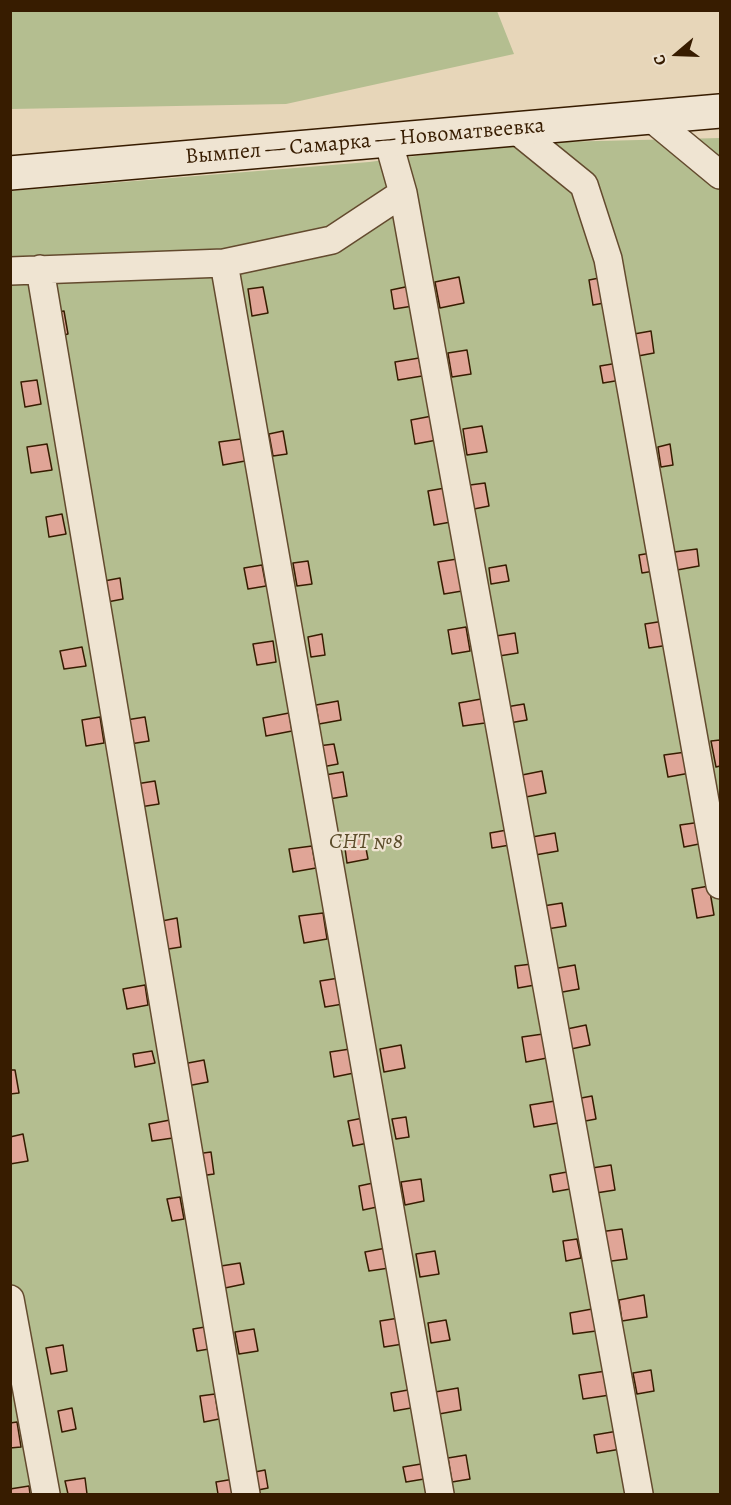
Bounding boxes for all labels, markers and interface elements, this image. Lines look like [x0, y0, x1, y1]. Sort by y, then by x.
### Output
north arrow [647, 24, 707, 84]
text: С [648, 52, 672, 68]
street label: Вымпел — Самарка — Новоматвеевка [184, 113, 546, 171]
park label: СНТ №8 [329, 830, 403, 856]

